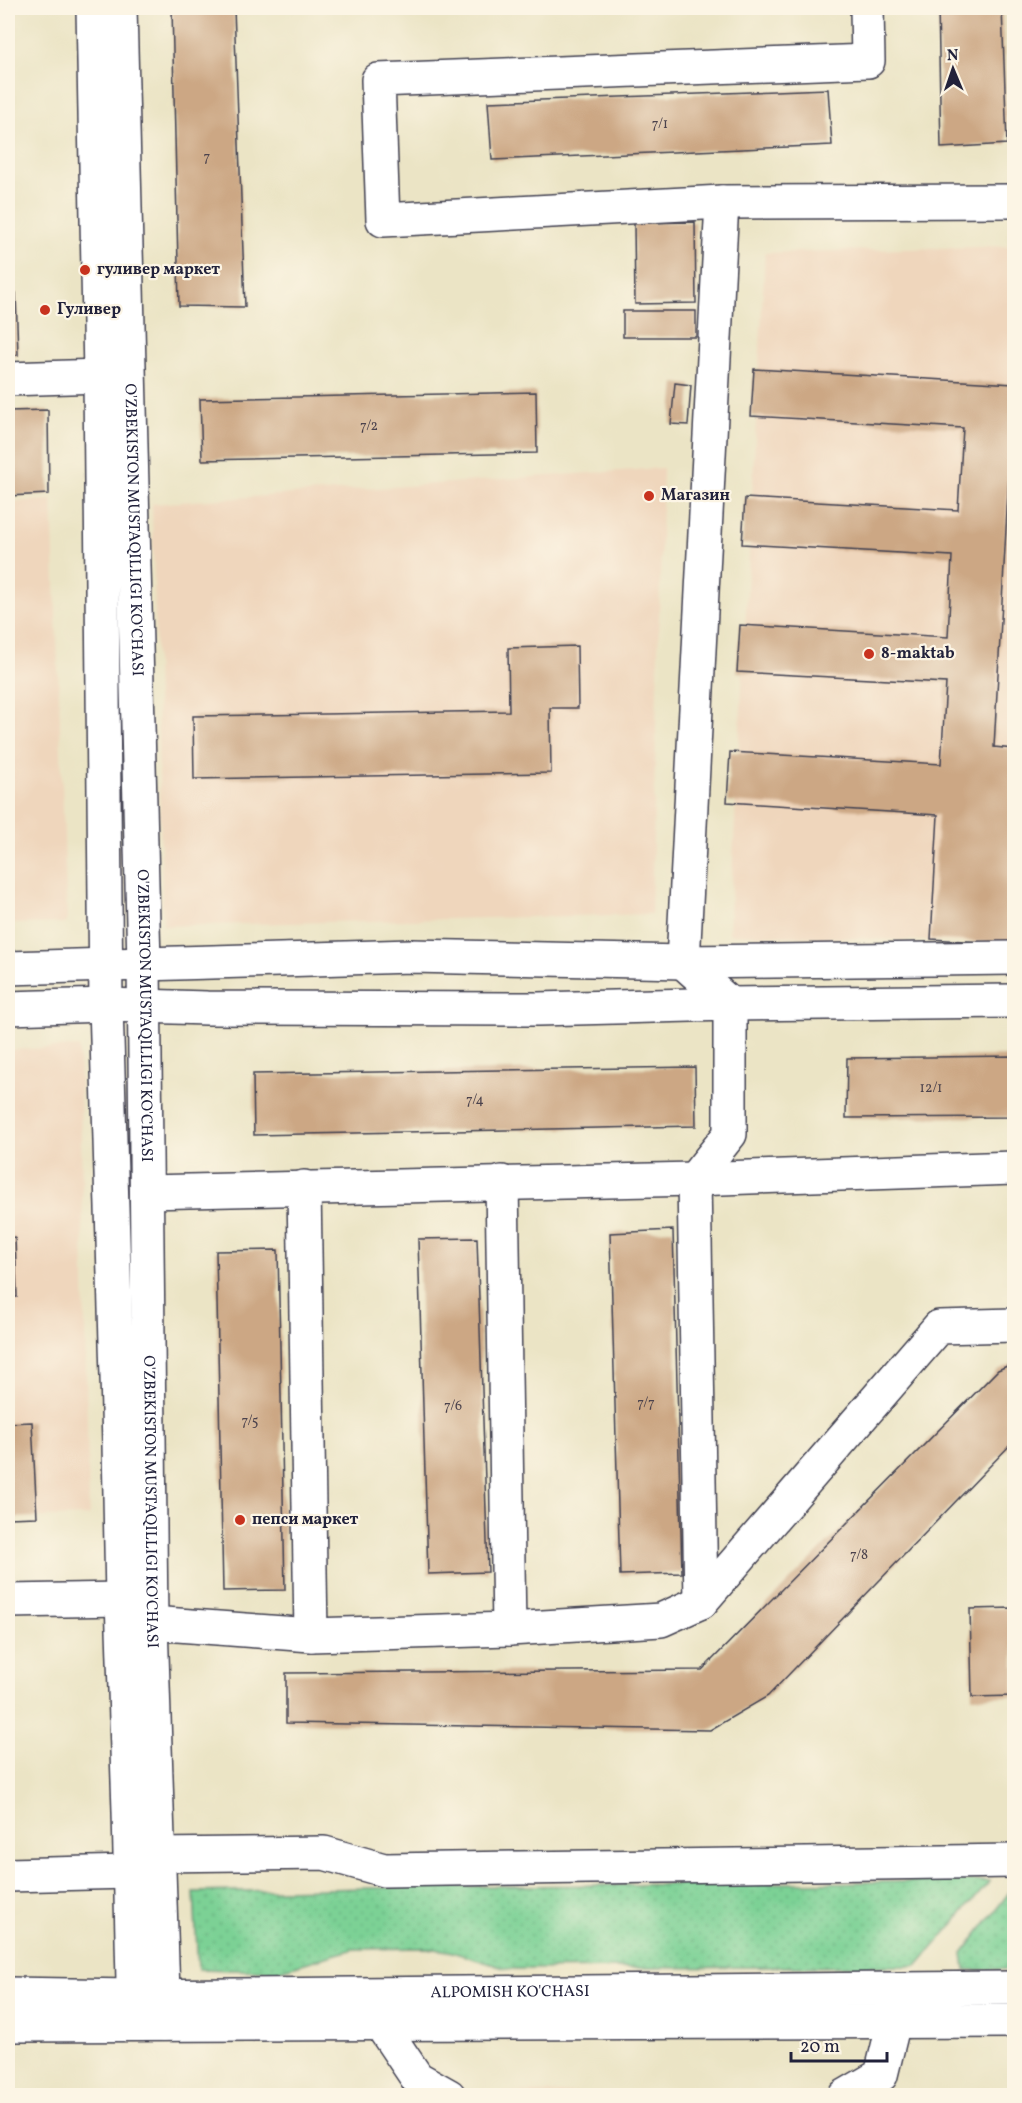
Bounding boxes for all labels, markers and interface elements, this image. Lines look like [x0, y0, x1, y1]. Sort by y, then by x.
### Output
north arrow [923, 39, 983, 99]
text: N [946, 45, 959, 67]
house number: 7/1 [652, 115, 668, 134]
house number: 7 [204, 148, 211, 167]
place label: гуливер маркет [97, 259, 220, 281]
marker: гуливер маркет [78, 263, 92, 277]
place label: Гуливер [57, 299, 121, 321]
marker: Гуливер [38, 303, 52, 317]
street label: O'ZBEKISTON MUSTAQILLIGI KO'CHASI [118, 383, 148, 677]
house number: 7/2 [360, 417, 378, 436]
place label: Магазин [661, 485, 730, 507]
marker: Магазин [642, 489, 656, 503]
place label: 8-maktab [881, 643, 955, 665]
marker: 8-maktab [862, 647, 876, 661]
street label: O'ZBEKISTON MUSTAQILLIGI KO'CHASI [131, 869, 157, 1162]
house number: 12/1 [919, 1079, 943, 1098]
house number: 7/4 [466, 1091, 484, 1110]
street label: O'ZBEKISTON MUSTAQILLIGI KO'CHASI [137, 1355, 163, 1649]
house number: 7/7 [637, 1394, 655, 1413]
house number: 7/6 [444, 1397, 462, 1416]
house number: 7/5 [241, 1412, 259, 1431]
place label: пепси маркет [252, 1509, 358, 1531]
marker: пепси маркет [233, 1513, 247, 1527]
house number: 7/8 [850, 1546, 868, 1565]
street label: ALPOMISH KO'CHASI [430, 1981, 590, 2004]
scale bar [791, 2025, 887, 2063]
text: 20 m [800, 2035, 840, 2060]

